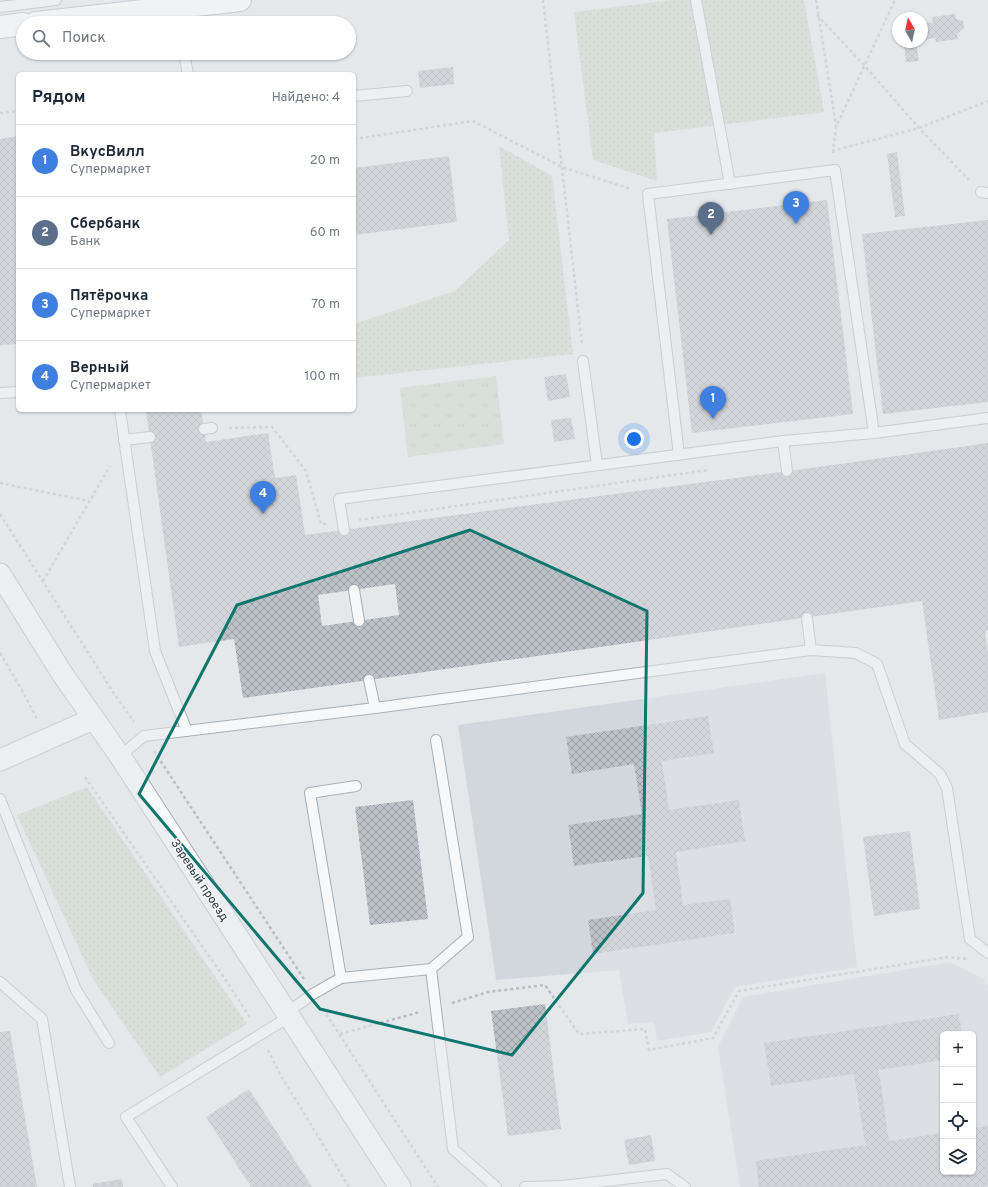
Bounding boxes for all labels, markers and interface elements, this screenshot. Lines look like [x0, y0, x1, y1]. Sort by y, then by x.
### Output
north arrow [892, 12, 928, 48]
search box [16, 16, 356, 60]
icon: search [30, 27, 52, 49]
text: Поиск [62, 29, 106, 48]
text: Рядом [32, 87, 85, 109]
text: Найдено: 4 [272, 90, 340, 106]
text: ВкусВилл [70, 143, 145, 162]
text: 1 [42, 153, 48, 169]
text: 20 m [310, 153, 340, 169]
text: Супермаркет [70, 162, 151, 178]
pin: 3 [783, 191, 809, 224]
pin: 2 [698, 202, 724, 235]
text: Сбербанк [70, 215, 140, 234]
text: 2 [41, 225, 49, 241]
text: 60 m [310, 225, 340, 241]
text: Банк [70, 234, 101, 250]
text: Пятёрочка [70, 287, 148, 306]
text: 3 [41, 297, 49, 313]
text: 70 m [311, 297, 340, 313]
text: Супермаркет [70, 306, 151, 322]
text: Верный [70, 359, 129, 378]
text: 4 [41, 369, 49, 385]
text: 100 m [304, 369, 340, 385]
text: Супермаркет [70, 378, 151, 394]
pin: 1 [700, 386, 726, 419]
your location [624, 429, 644, 449]
pin: 4 [250, 481, 276, 514]
street label: Заревый проезд [167, 836, 232, 925]
map controls [940, 1031, 976, 1175]
button: + [940, 1031, 976, 1067]
button: − [940, 1067, 976, 1103]
button: locate [940, 1103, 976, 1139]
button: layers [940, 1139, 976, 1175]

